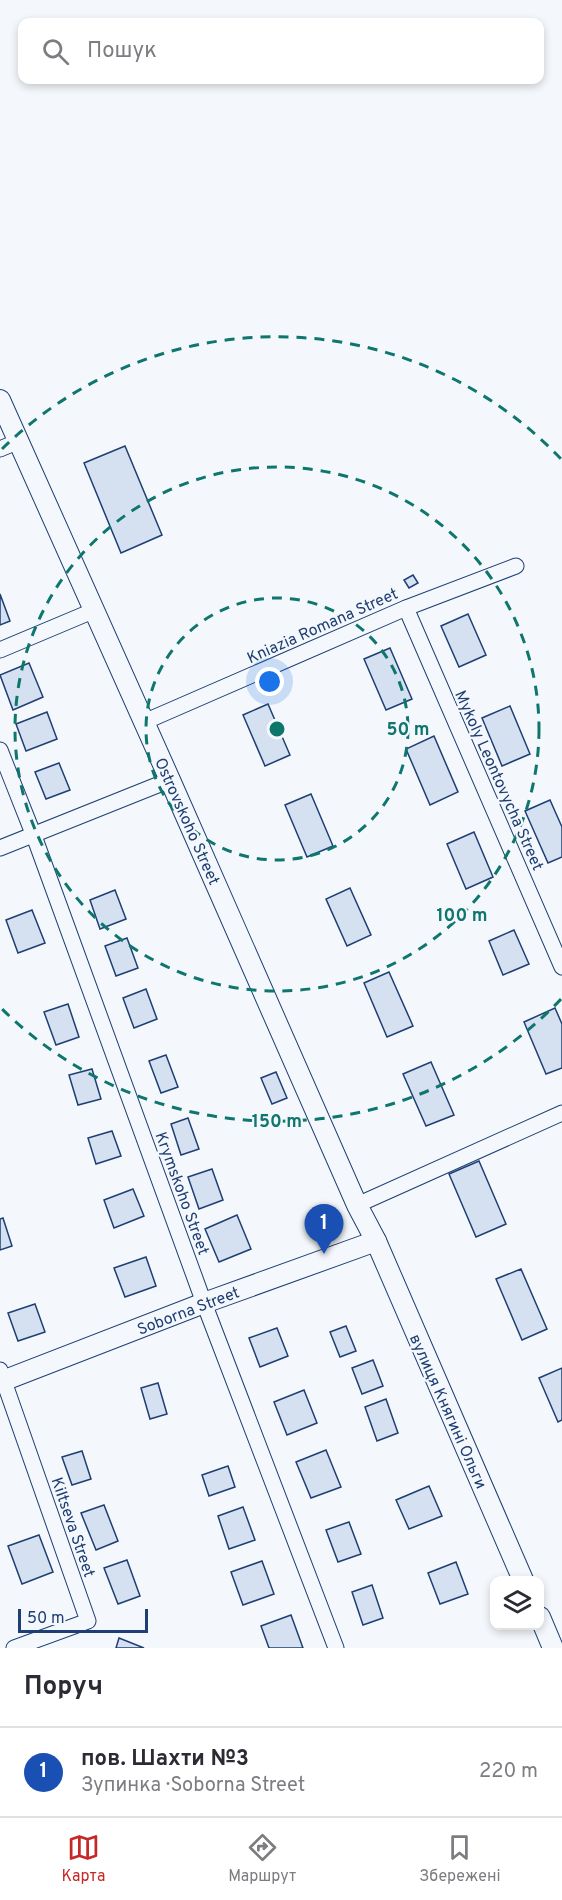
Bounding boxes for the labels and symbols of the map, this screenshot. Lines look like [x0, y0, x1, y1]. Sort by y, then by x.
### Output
street label: Kniazia Romana Street [244, 585, 401, 669]
your location [255, 667, 284, 696]
street label: Mykoly Leontovycha Street [449, 688, 547, 874]
centre of rings [267, 719, 287, 739]
text: 50 m [386, 719, 430, 742]
street label: Ostrovskoho Street [149, 755, 223, 888]
text: 100 m [436, 905, 488, 928]
text: 150 m [252, 1111, 302, 1134]
street label: Krymskoho Street [150, 1129, 213, 1258]
pin: 1 [304, 1204, 344, 1254]
street label: Soborna Street [135, 1283, 243, 1341]
street label: вулиця Княгині Ольги [404, 1331, 490, 1492]
street label: Kiltseva Street [46, 1475, 99, 1580]
scale bar [18, 1606, 148, 1634]

